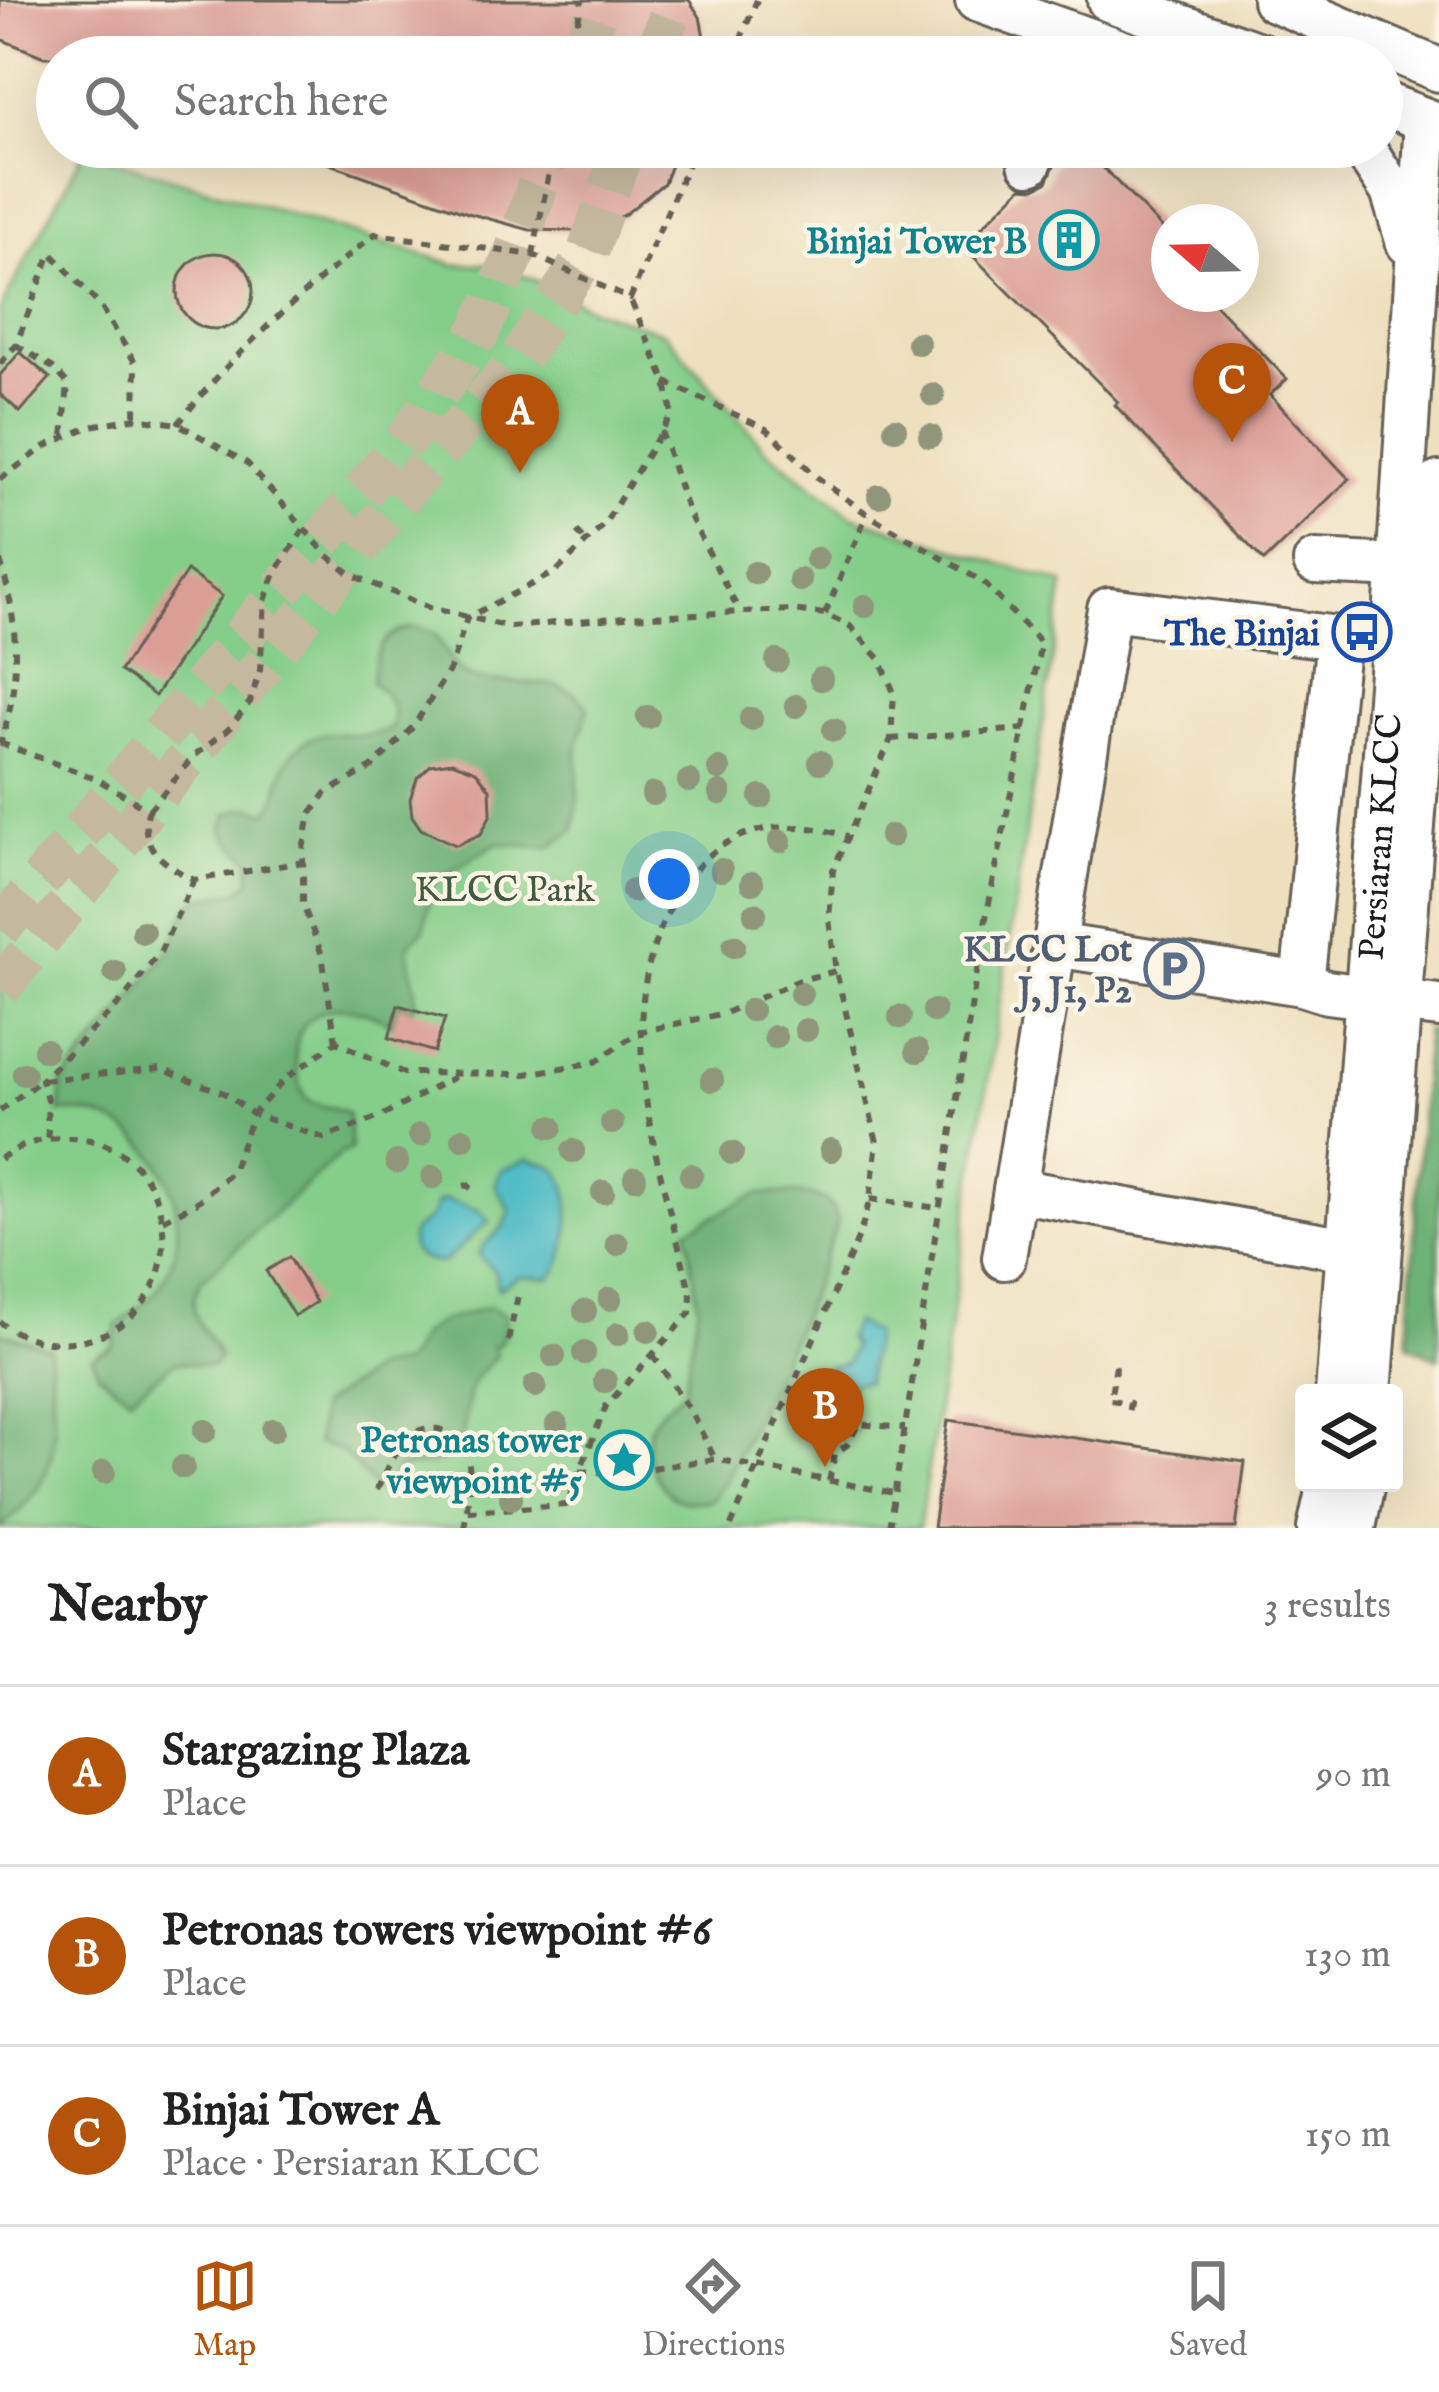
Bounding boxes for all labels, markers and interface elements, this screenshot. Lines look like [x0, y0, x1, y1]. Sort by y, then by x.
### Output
search box [36, 36, 1403, 168]
icon: search [78, 69, 144, 135]
text: Search here [174, 74, 388, 131]
north arrow [1151, 204, 1259, 312]
building icon: Binjai Tower B [1038, 209, 1100, 271]
place label: Binjai Tower B [806, 220, 1027, 266]
pin: C [1193, 343, 1271, 442]
pin: A [481, 374, 559, 473]
bus stop icon: The Binjai [1331, 601, 1393, 663]
place label: The Binjai [1163, 612, 1320, 658]
street label: Persiaran KLCC [1350, 712, 1414, 962]
your location [639, 849, 699, 909]
park label: KLCC Park [415, 868, 595, 914]
place label: KLCC Lot J, J1, P2 [963, 928, 1133, 1015]
parking icon: KLCC Lot J, J1, P2 [1143, 938, 1205, 1000]
pin: B [786, 1368, 864, 1467]
map controls [1295, 1384, 1403, 1492]
button: layers [1295, 1384, 1403, 1492]
place label: Petronas tower viewpoint #5 [360, 1419, 583, 1506]
place icon: Petronas tower viewpoint #5 [593, 1429, 655, 1491]
text: Nearby [48, 1574, 207, 1639]
text: 3 results [1264, 1582, 1391, 1631]
text: Stargazing Plaza [162, 1723, 470, 1780]
text: A [74, 1751, 100, 1800]
text: 90 m [1316, 1751, 1391, 1800]
text: Place [162, 1780, 247, 1829]
text: Petronas towers viewpoint #6 [162, 1903, 711, 1960]
text: B [74, 1931, 100, 1980]
text: 130 m [1304, 1931, 1391, 1980]
text: Place [162, 1960, 247, 2009]
text: Binjai Tower A [162, 2083, 439, 2140]
text: C [73, 2111, 101, 2160]
text: 150 m [1305, 2111, 1391, 2160]
text: Place · Persiaran KLCC [162, 2140, 540, 2189]
tab: Map [192, 2253, 258, 2367]
tab: Directions [642, 2253, 785, 2367]
tab: Saved [1169, 2253, 1247, 2367]

